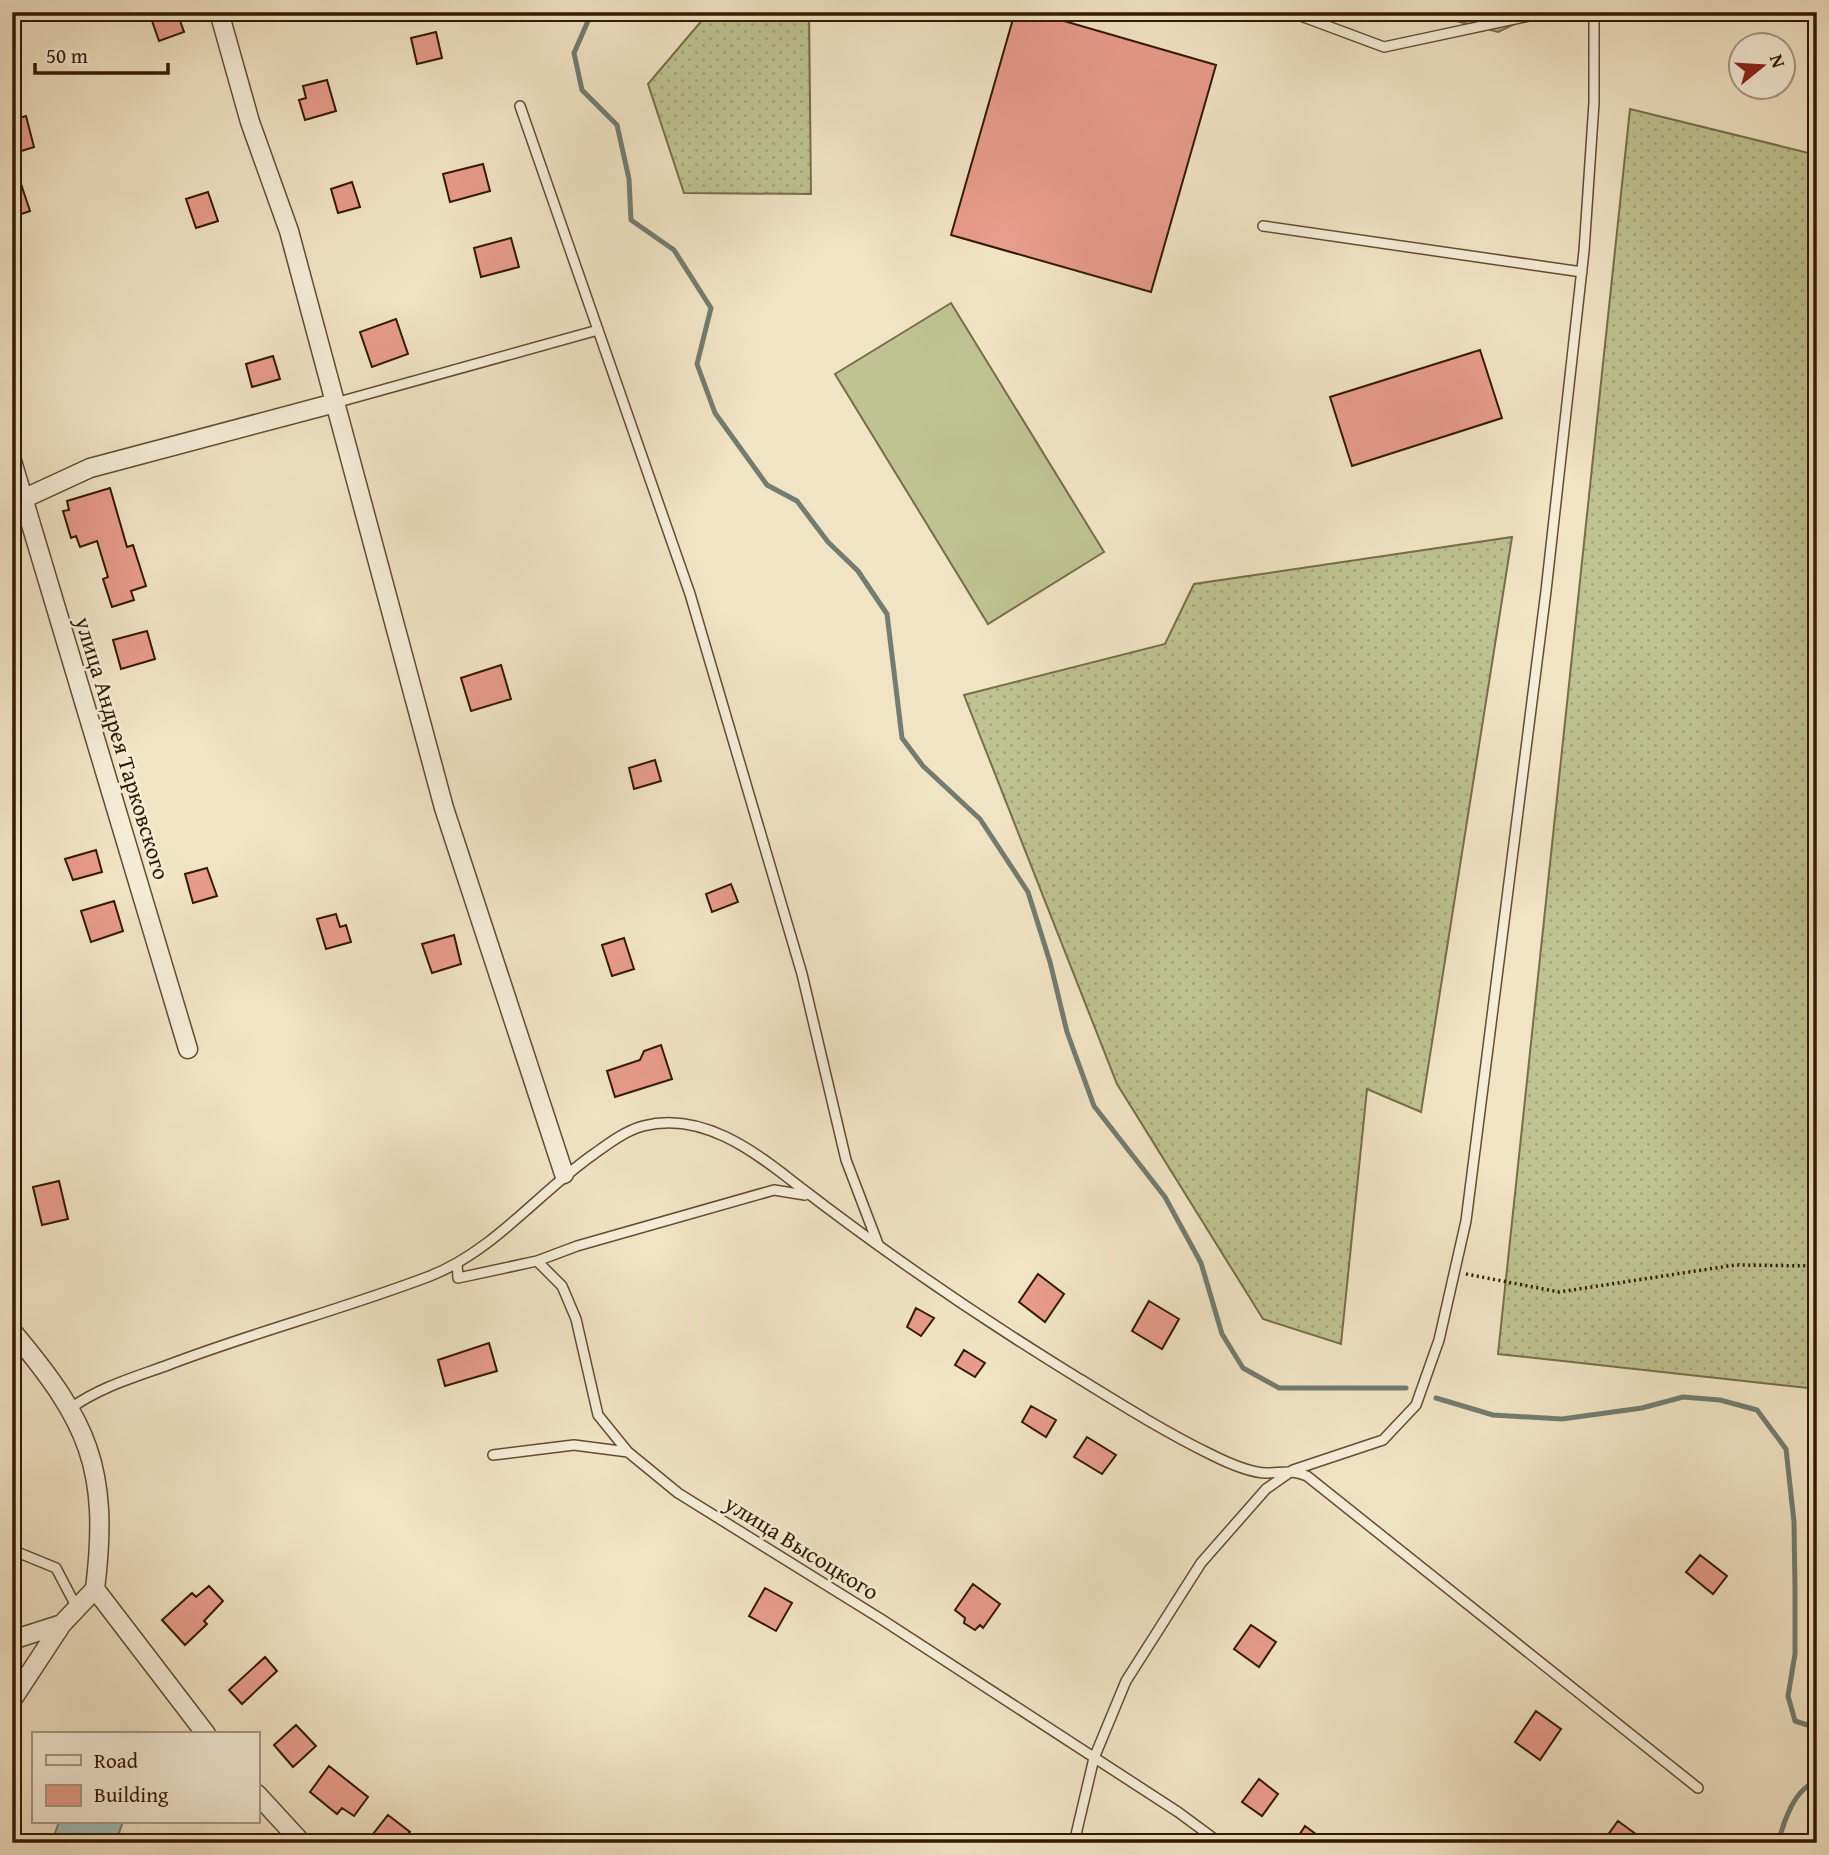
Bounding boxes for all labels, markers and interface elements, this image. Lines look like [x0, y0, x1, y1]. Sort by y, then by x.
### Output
scale bar [35, 32, 168, 76]
north arrow [1728, 32, 1798, 102]
text: 50 m [46, 40, 88, 71]
text: N [1763, 50, 1794, 71]
street label: улица Андрея Тарковского [67, 611, 179, 884]
street label: улица Высоцкого [718, 1486, 886, 1608]
legend [32, 1732, 259, 1824]
text: Road [94, 1745, 139, 1776]
text: Building [94, 1779, 169, 1810]

